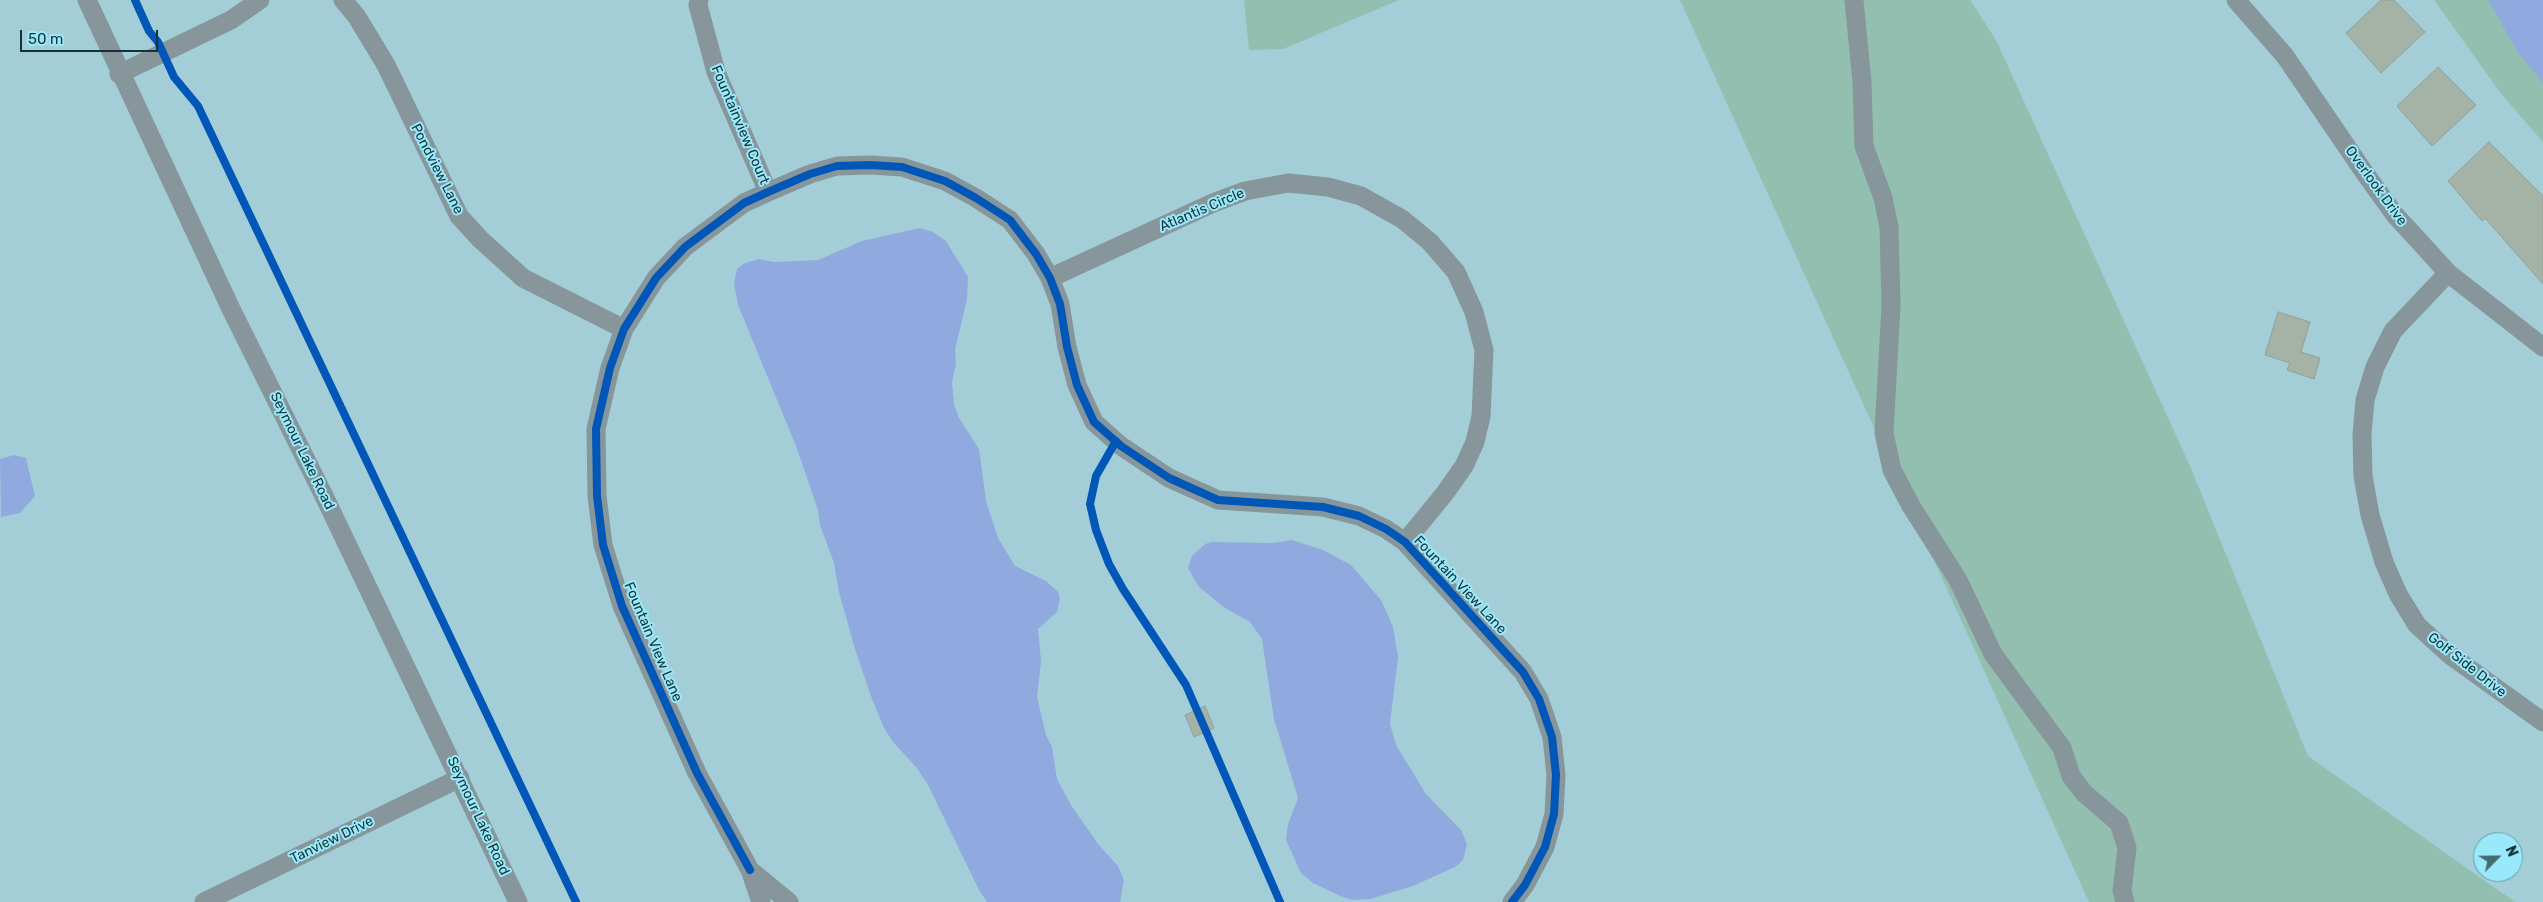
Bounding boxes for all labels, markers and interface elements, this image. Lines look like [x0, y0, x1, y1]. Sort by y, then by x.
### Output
scale bar [22, 20, 160, 52]
text: 50 m [28, 30, 63, 48]
street label: Fountainview Court [707, 63, 773, 187]
street label: Pondview Lane [407, 121, 467, 217]
street label: Overlook Drive [2342, 143, 2410, 229]
street label: Atlantis Circle [1157, 185, 1247, 235]
street label: Seymour Lake Road [266, 390, 338, 512]
street label: Fountain View Lane [1410, 532, 1510, 638]
street label: Fountain View Lane [620, 580, 686, 704]
street label: Golf Side Drive [2424, 629, 2510, 701]
street label: Seymour Lake Road [443, 754, 513, 878]
street label: Tanview Drive [288, 813, 376, 867]
north arrow [2473, 832, 2523, 882]
text: N [2502, 843, 2521, 859]

